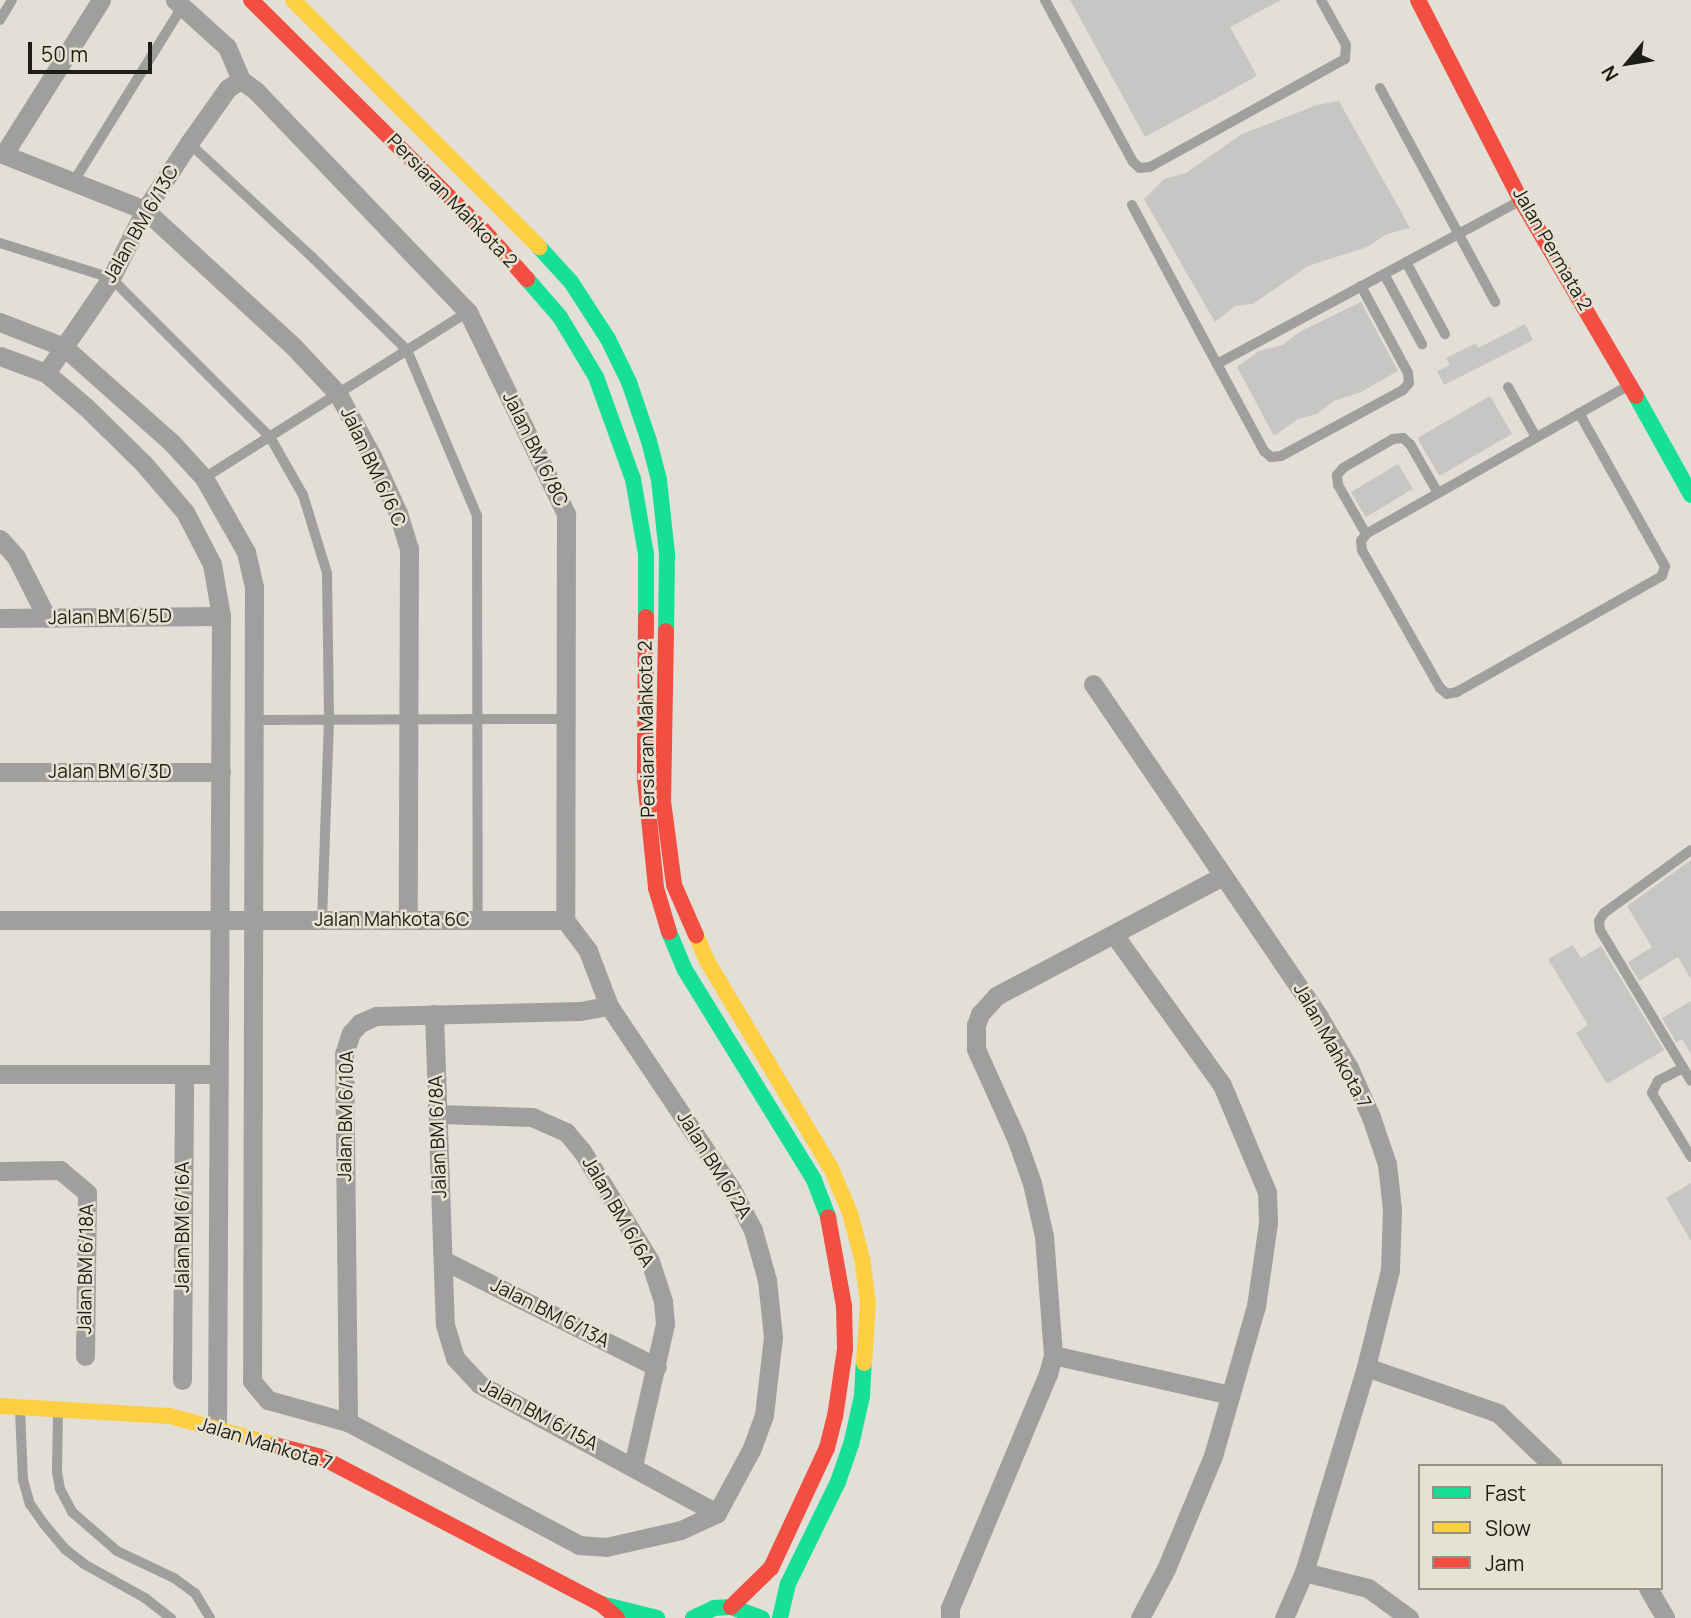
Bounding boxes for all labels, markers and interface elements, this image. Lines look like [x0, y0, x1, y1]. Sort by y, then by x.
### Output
scale bar [32, 28, 156, 72]
north arrow [1593, 28, 1663, 98]
text: 50 m [41, 40, 88, 68]
text: N [1595, 61, 1624, 86]
street label: Persiaran Mahkota 2 [382, 129, 522, 273]
street label: Jalan BM 6/13C [98, 161, 184, 287]
street label: Jalan Permata 2 [1508, 183, 1596, 315]
street label: Jalan BM 6/8C [497, 388, 573, 510]
street label: Jalan BM 6/6 C [335, 404, 411, 530]
street label: Jalan BM 6/5D [48, 605, 172, 629]
street label: Persiaran Mahkota 2 [634, 640, 660, 818]
street label: Jalan BM 6/3D [48, 761, 172, 783]
street label: Jalan Mahkota 6C [314, 909, 470, 931]
street label: Jalan Mahkota 7 [1288, 980, 1376, 1112]
street label: Jalan BM 6/10A [333, 1050, 359, 1182]
street label: Jalan BM 6/8A [424, 1075, 452, 1199]
street label: Jalan BM 6/2A [672, 1107, 756, 1223]
street label: Jalan BM 6/6A [577, 1153, 659, 1271]
street label: Jalan BM 6/16A [172, 1161, 194, 1293]
street label: Jalan BM 6/18A [73, 1204, 99, 1334]
street label: Jalan BM 6/13A [487, 1273, 613, 1353]
street label: Jalan BM 6/15A [476, 1374, 602, 1456]
street label: Jalan Mahkota 7 [195, 1413, 335, 1475]
legend [1418, 1464, 1663, 1590]
text: Fast [1485, 1479, 1526, 1507]
text: Slow [1485, 1514, 1531, 1542]
text: Jam [1485, 1549, 1524, 1577]

